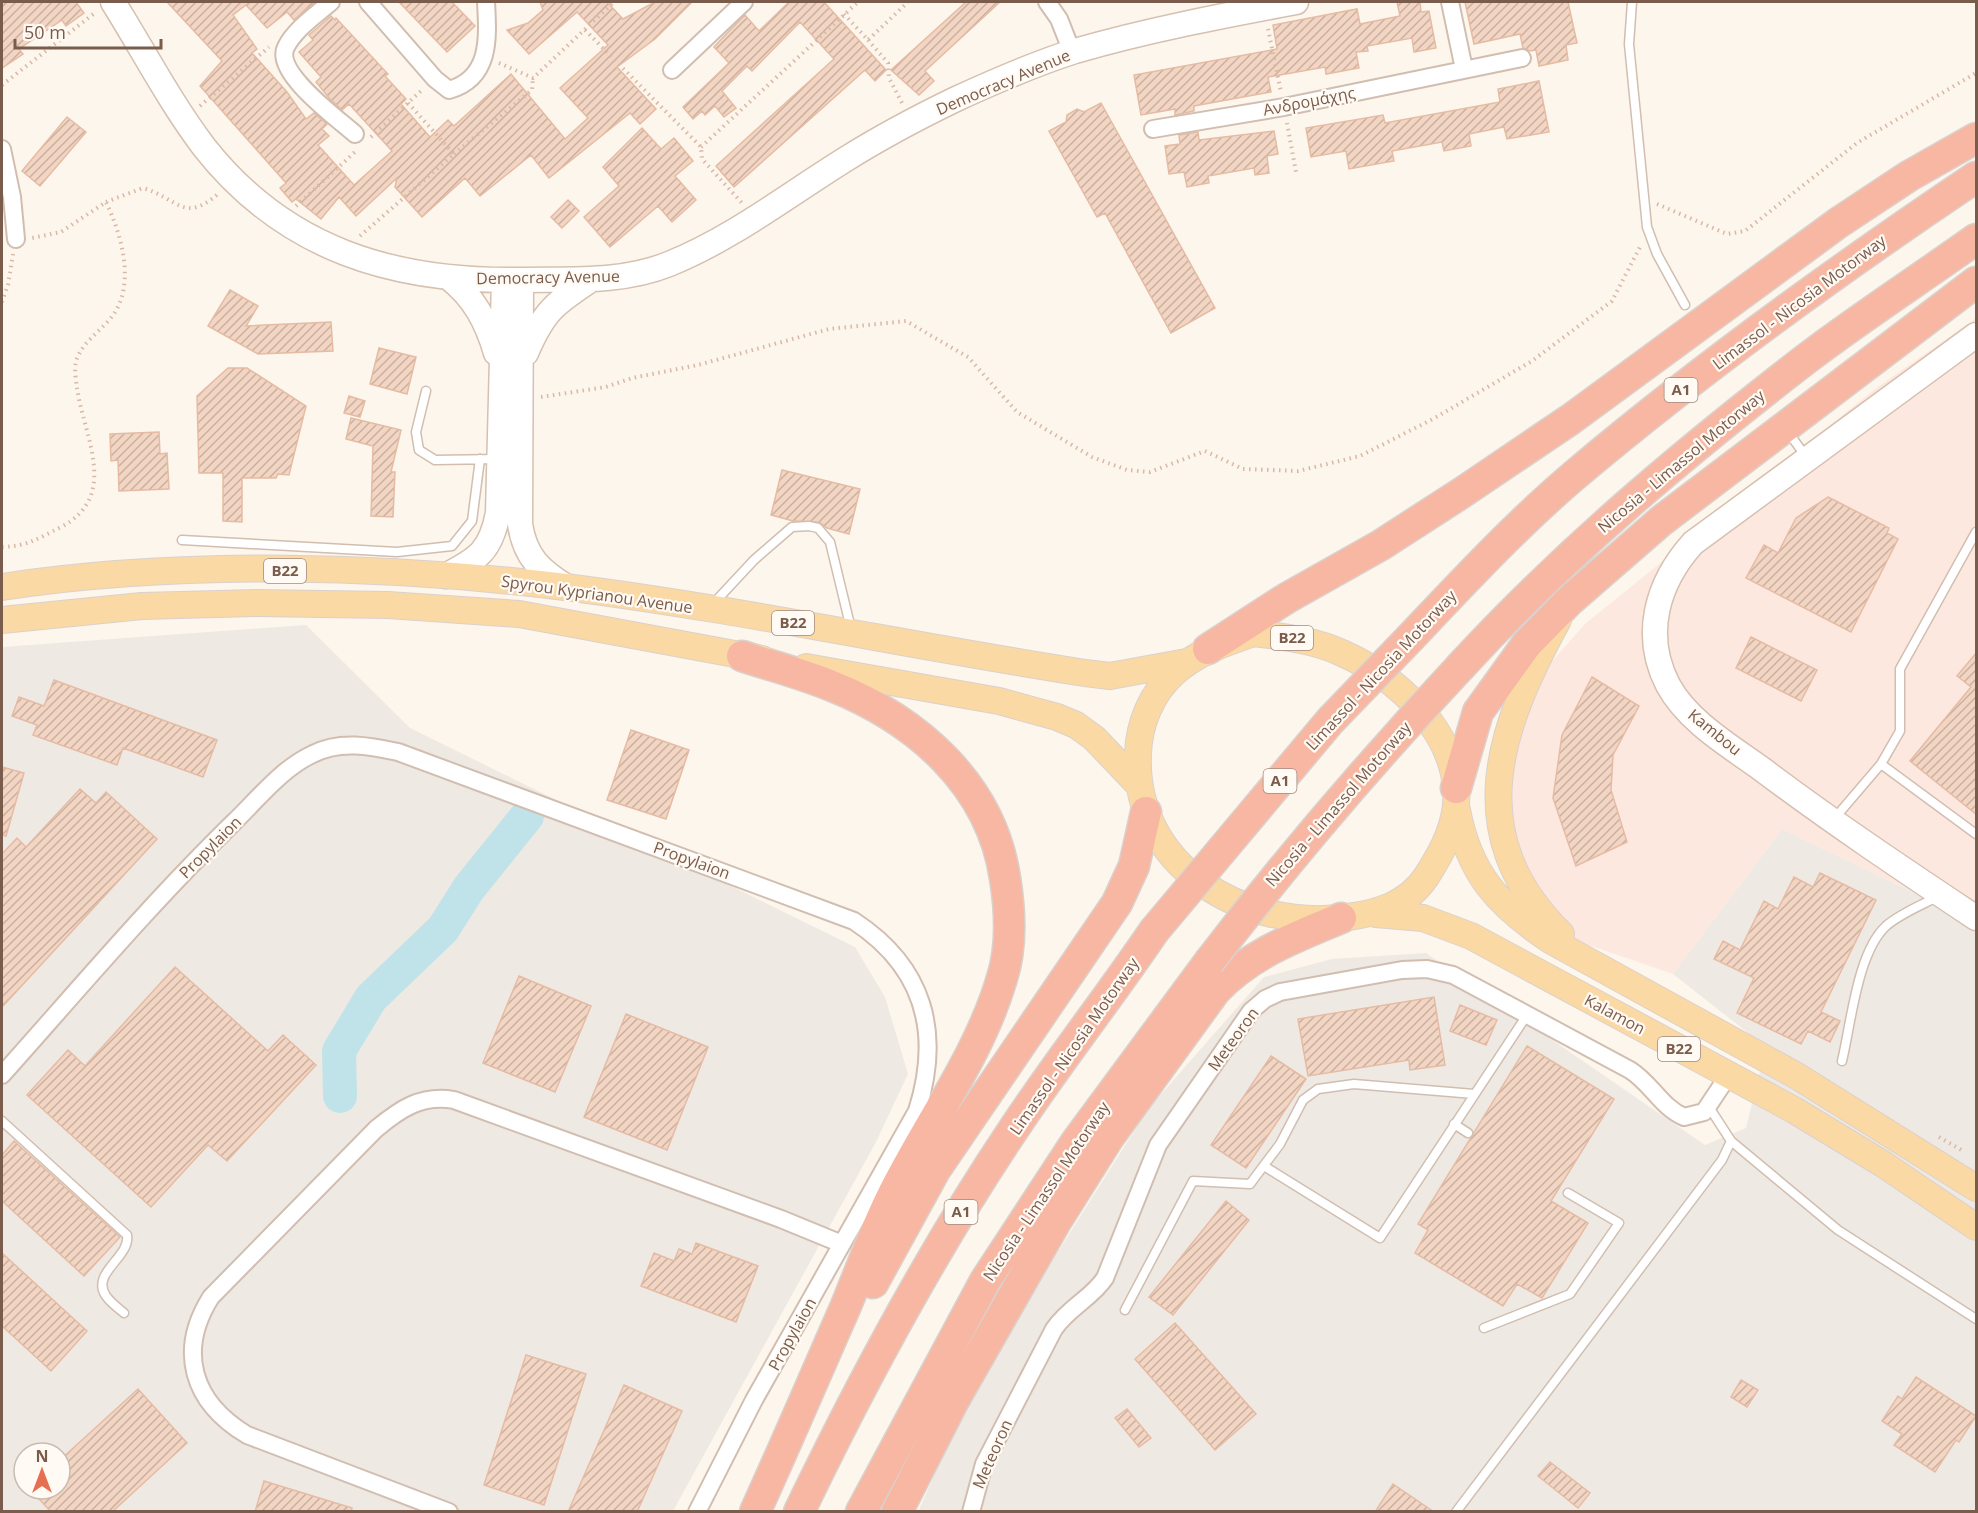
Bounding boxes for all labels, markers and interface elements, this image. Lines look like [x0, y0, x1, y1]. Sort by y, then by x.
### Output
scale bar [15, 12, 160, 50]
text: 50 m [24, 20, 66, 44]
street label: Democracy Avenue [933, 44, 1073, 120]
street label: Ανδρομάχης [1261, 81, 1357, 121]
street label: Limassol - Nicosia Motorway [1708, 229, 1891, 375]
street label: Democracy Avenue [476, 265, 620, 289]
road number: A1 [1664, 378, 1698, 402]
street label: Nicosia - Limassol Motorway [1593, 384, 1770, 537]
road number: B22 [264, 559, 306, 583]
street label: Spyrou Kyprianou Avenue [500, 570, 694, 618]
street label: Limassol - Nicosia Motorway [1301, 584, 1462, 755]
road number: B22 [772, 611, 814, 635]
road number: B22 [1271, 626, 1313, 650]
street label: Kambou [1684, 704, 1746, 760]
street label: Nicosia - Limassol Motorway [1260, 716, 1416, 891]
road number: A1 [1264, 769, 1296, 793]
street label: Propylaion [174, 811, 246, 883]
street label: Propylaion [651, 836, 733, 884]
street label: Limassol - Nicosia Motorway [1004, 952, 1144, 1139]
street label: Kalamon [1581, 989, 1649, 1039]
street label: Meteoron [1202, 1003, 1264, 1075]
road number: B22 [1658, 1037, 1700, 1061]
street label: Nicosia - Limassol Motorway [978, 1096, 1115, 1285]
road number: A1 [944, 1200, 978, 1224]
street label: Propylaion [763, 1294, 821, 1374]
street label: Meteoron [967, 1416, 1017, 1492]
north arrow [12, 1441, 72, 1501]
text: N [35, 1445, 49, 1467]

